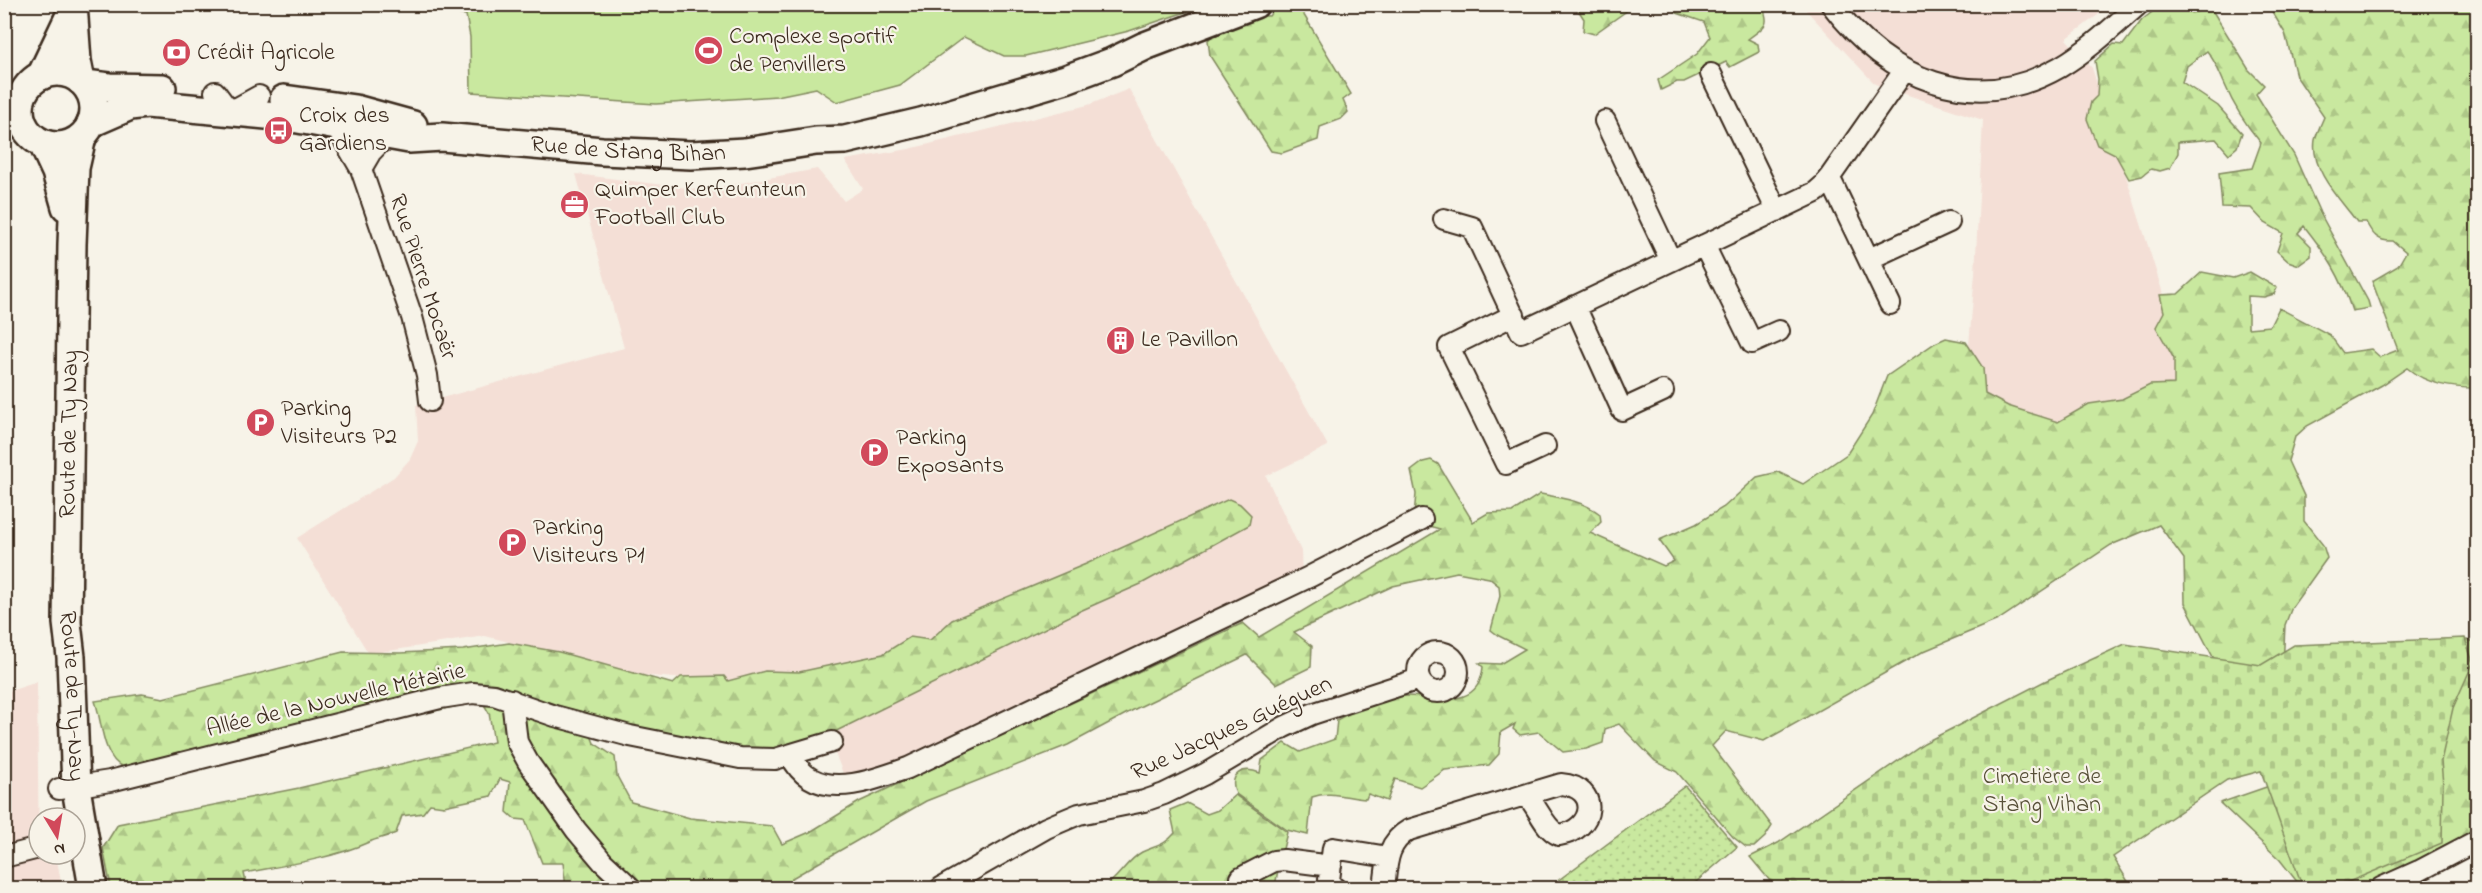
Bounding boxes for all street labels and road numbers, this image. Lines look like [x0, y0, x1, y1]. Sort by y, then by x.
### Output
street label: Rue de Stang Bihan [529, 127, 727, 173]
street label: Rue Pierre Mocaër [379, 190, 465, 365]
street label: Route de Ty Nay [51, 350, 90, 518]
street label: Route de Ty-Nay [49, 610, 93, 782]
street label: Allée de la Nouvelle Métairie [203, 654, 469, 748]
street label: Rue Jacques Guéguen [1126, 667, 1338, 791]

